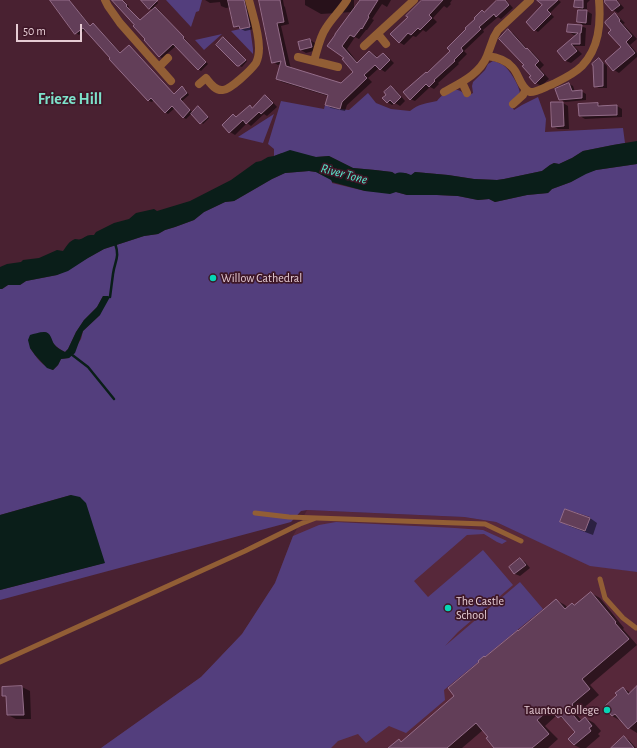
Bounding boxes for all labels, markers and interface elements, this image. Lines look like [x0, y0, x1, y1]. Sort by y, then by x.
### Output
scale bar [18, 16, 84, 42]
text: 50 m [23, 25, 46, 37]
district label: Frieze Hill [38, 89, 102, 109]
water label: River Tone [319, 160, 369, 188]
place label: Willow Cathedral [221, 271, 302, 285]
marker: Willow Cathedral [208, 273, 218, 283]
place label: The Castle School [456, 594, 504, 622]
marker: The Castle School [443, 603, 453, 613]
place label: Taunton College [524, 703, 599, 717]
marker: Taunton College [602, 705, 612, 715]

